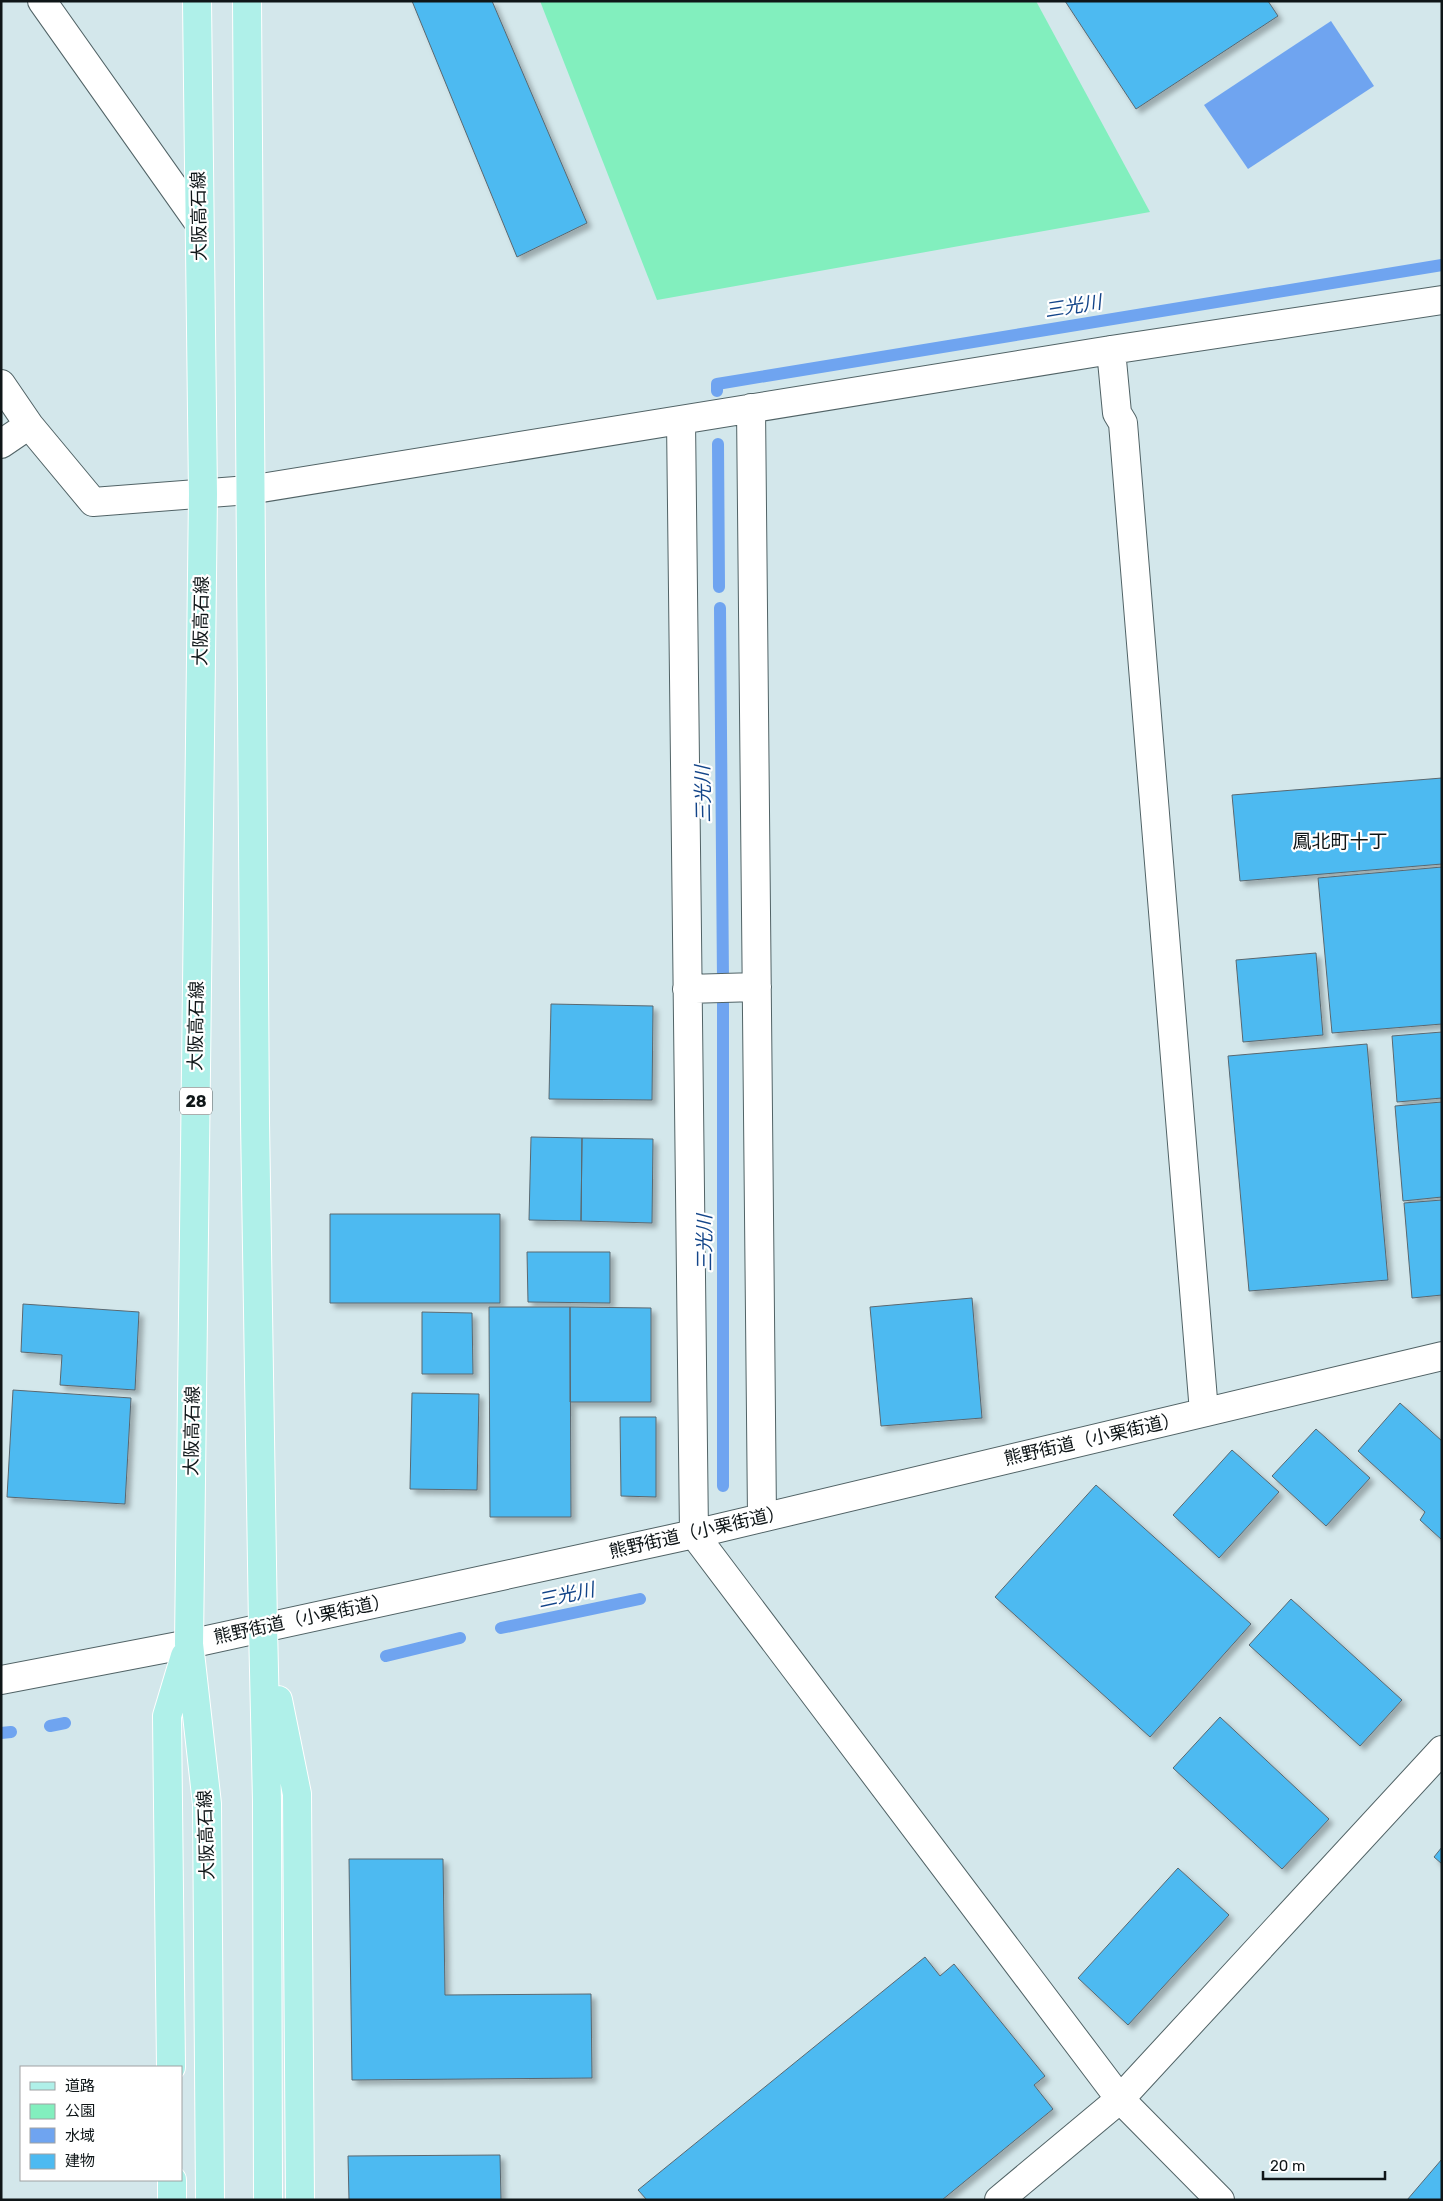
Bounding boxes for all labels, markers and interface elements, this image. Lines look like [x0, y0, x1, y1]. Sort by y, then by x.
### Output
street label: 大阪高石線 [187, 171, 211, 261]
water label: 三光川 [1043, 290, 1105, 322]
street label: 大阪高石線 [189, 576, 213, 666]
water label: 三光川 [691, 763, 715, 823]
district label: 鳳北町十丁 [1292, 830, 1388, 853]
street label: 大阪高石線 [184, 981, 208, 1071]
road number: 28 [180, 1088, 212, 1114]
water label: 三光川 [693, 1213, 716, 1272]
street label: 大阪高石線 [180, 1386, 204, 1476]
street label: 熊野街道（小栗街道） [1002, 1408, 1182, 1470]
street label: 熊野街道（小栗街道） [607, 1501, 787, 1563]
water label: 三光川 [536, 1577, 598, 1612]
street label: 熊野街道（小栗街道） [212, 1590, 392, 1648]
street label: 大阪高石線 [193, 1790, 219, 1880]
legend [20, 2066, 182, 2181]
text: 道路 [65, 2077, 95, 2095]
text: 公園 [65, 2102, 95, 2120]
text: 水域 [65, 2127, 95, 2145]
scale bar [1263, 2148, 1386, 2180]
text: 建物 [65, 2152, 95, 2170]
text: 20 m [1270, 2157, 1305, 2175]

